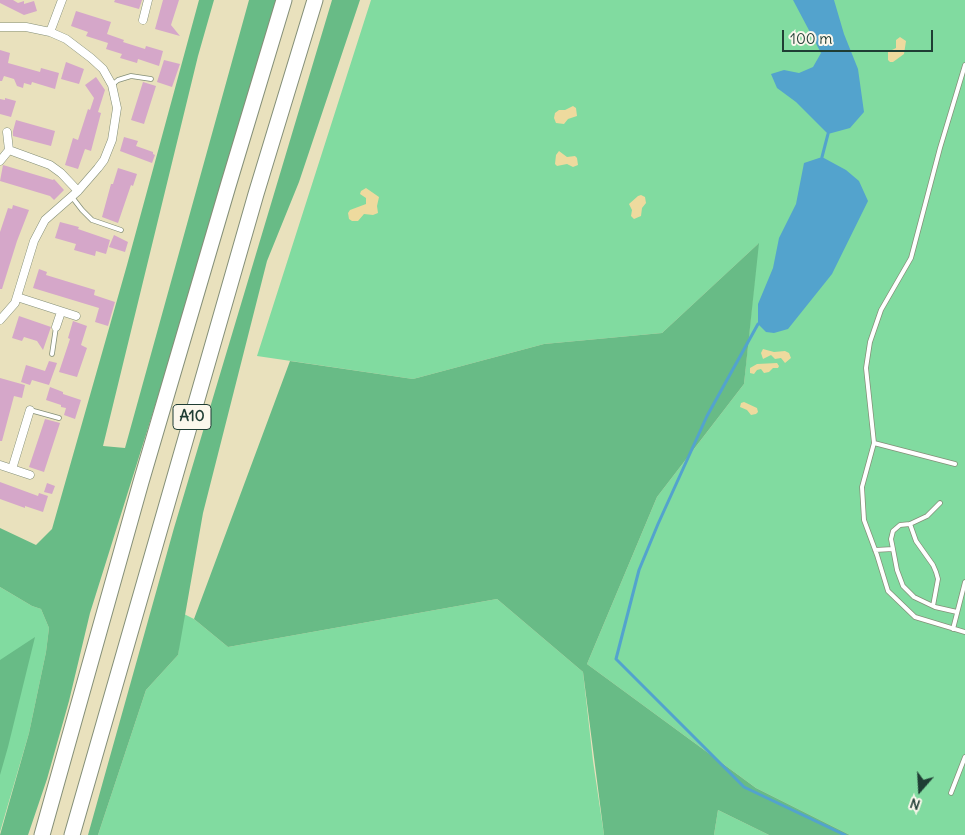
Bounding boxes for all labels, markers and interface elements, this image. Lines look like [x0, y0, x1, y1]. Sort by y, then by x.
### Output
scale bar [785, 20, 936, 52]
text: 100 m [790, 29, 832, 48]
road number: A10 [173, 404, 211, 430]
north arrow [895, 765, 945, 815]
text: N [908, 794, 923, 814]

